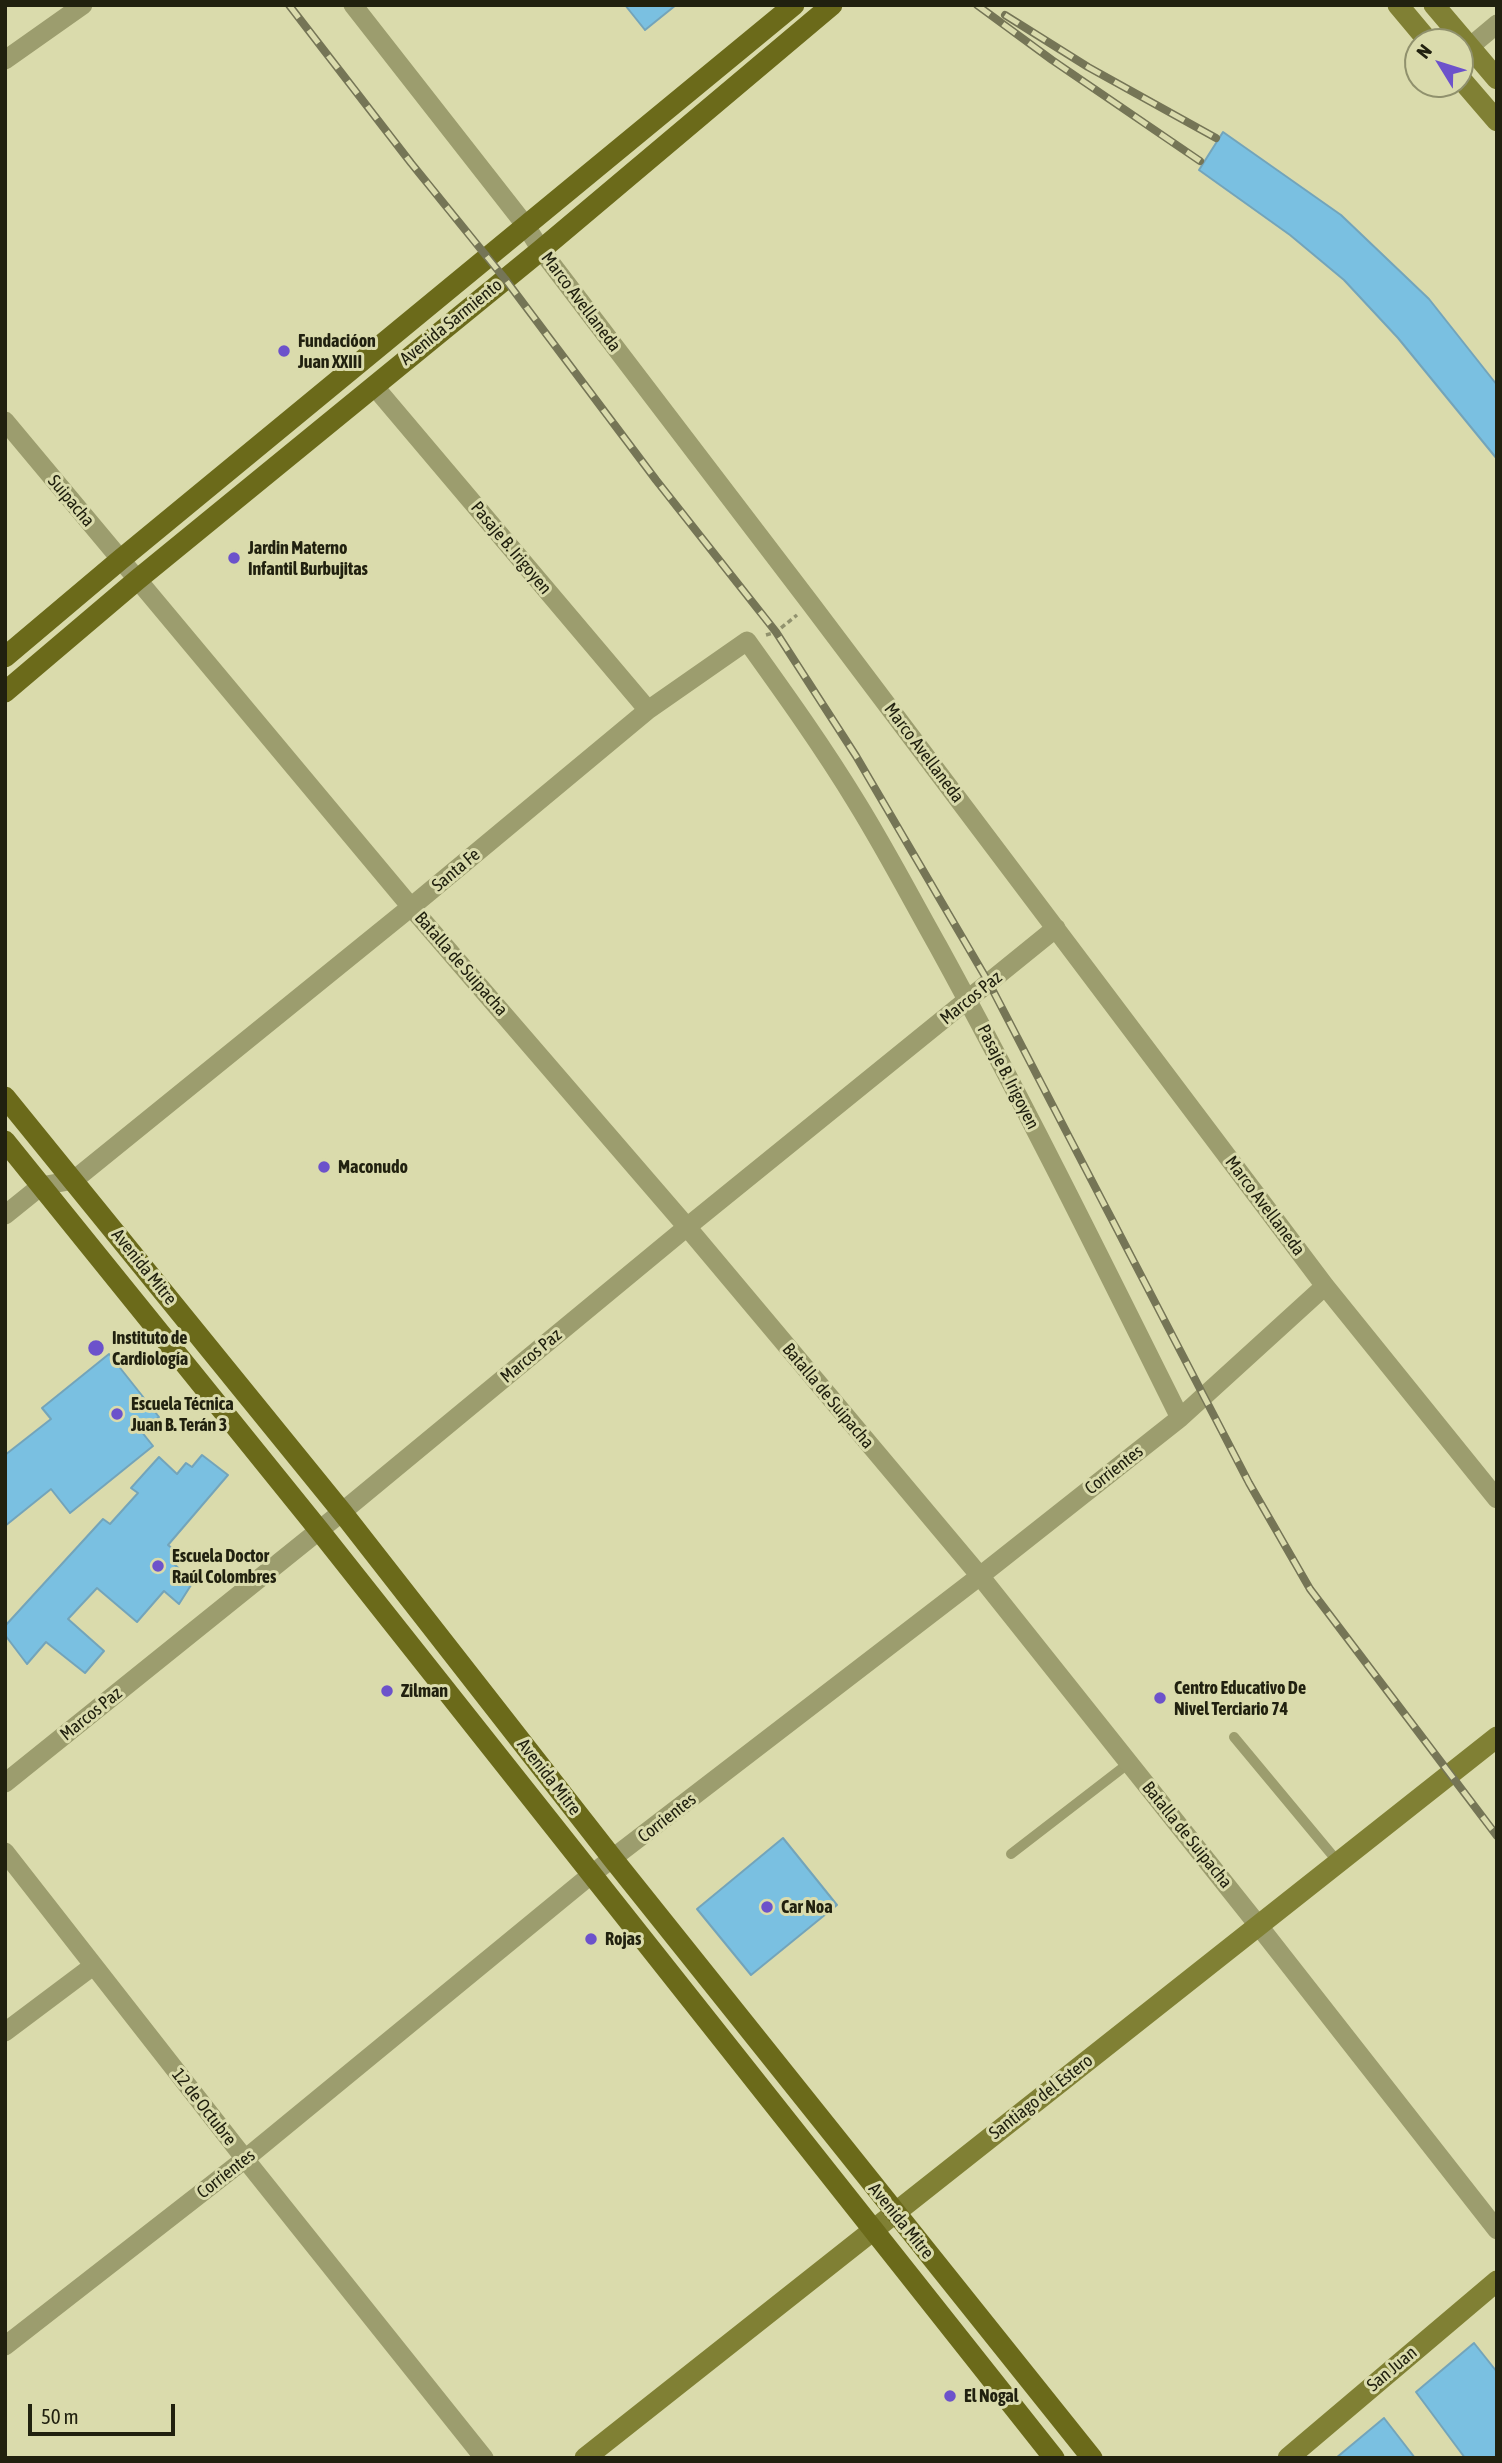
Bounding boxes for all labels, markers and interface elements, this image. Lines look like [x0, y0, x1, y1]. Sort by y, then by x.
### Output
north arrow [1404, 28, 1474, 98]
text: N [1412, 40, 1436, 62]
street label: Marco Avellaneda [537, 248, 625, 356]
street label: Avenida Sarmiento [396, 274, 506, 370]
place label: Fundacióon Juan XXIII [298, 330, 376, 372]
marker: Fundacióon Juan XXIII [276, 343, 292, 359]
street label: Suipacha [43, 471, 99, 531]
street label: Pasaje B. Irigoyen [466, 497, 556, 599]
place label: Jardin Materno Infantil Burbujitas [248, 537, 368, 580]
marker: Jardin Materno Infantil Burbujitas [226, 550, 242, 566]
street label: Marco Avellaneda [880, 699, 968, 807]
street label: Santa Fe [428, 844, 484, 896]
street label: Batalla de Suipacha [410, 907, 512, 1021]
street label: Marcos Paz [936, 967, 1006, 1029]
street label: Pasaje B. Irigoyen [972, 1021, 1044, 1133]
street label: Marco Avellaneda [1221, 1152, 1309, 1260]
place label: Maconudo [338, 1156, 408, 1178]
marker: Maconudo [316, 1159, 332, 1175]
street label: Avenida Mitre [107, 1225, 181, 1309]
street label: Marcos Paz [496, 1324, 566, 1388]
place label: Instituto de Cardiología [112, 1327, 188, 1370]
marker: Instituto de Cardiología [86, 1338, 106, 1358]
street label: Batalla de Suipacha [778, 1339, 878, 1453]
place label: Escuela Técnica Juan B. Terán 3 [131, 1393, 234, 1436]
marker: Escuela Técnica Juan B. Terán 3 [109, 1406, 125, 1422]
street label: Corrientes [1081, 1441, 1147, 1499]
place label: Escuela Doctor Raúl Colombres [172, 1545, 276, 1588]
marker: Escuela Doctor Raúl Colombres [150, 1558, 166, 1574]
place label: Centro Educativo De Nivel Terciario 74 [1174, 1677, 1306, 1720]
place label: Zilman [401, 1680, 448, 1702]
street label: Marcos Paz [56, 1683, 126, 1745]
marker: Zilman [379, 1683, 395, 1699]
marker: Centro Educativo De Nivel Terciario 74 [1152, 1690, 1168, 1706]
street label: Avenida Mitre [512, 1734, 586, 1820]
street label: Batalla de Suipacha [1137, 1777, 1237, 1893]
street label: Corrientes [634, 1789, 700, 1847]
place label: Car Noa [781, 1896, 833, 1918]
marker: Car Noa [759, 1899, 775, 1915]
place label: Rojas [605, 1928, 641, 1950]
marker: Rojas [583, 1931, 599, 1947]
street label: Santiago del Estero [985, 2050, 1097, 2144]
street label: 12 de Octubre [167, 2064, 241, 2150]
street label: Corrientes [193, 2145, 259, 2203]
street label: Avenida Mitre [864, 2179, 938, 2263]
street label: San Juan [1363, 2342, 1421, 2396]
place label: El Nogal [964, 2385, 1019, 2407]
marker: El Nogal [942, 2388, 958, 2404]
scale bar [32, 2390, 178, 2434]
text: 50 m [41, 2404, 79, 2428]

